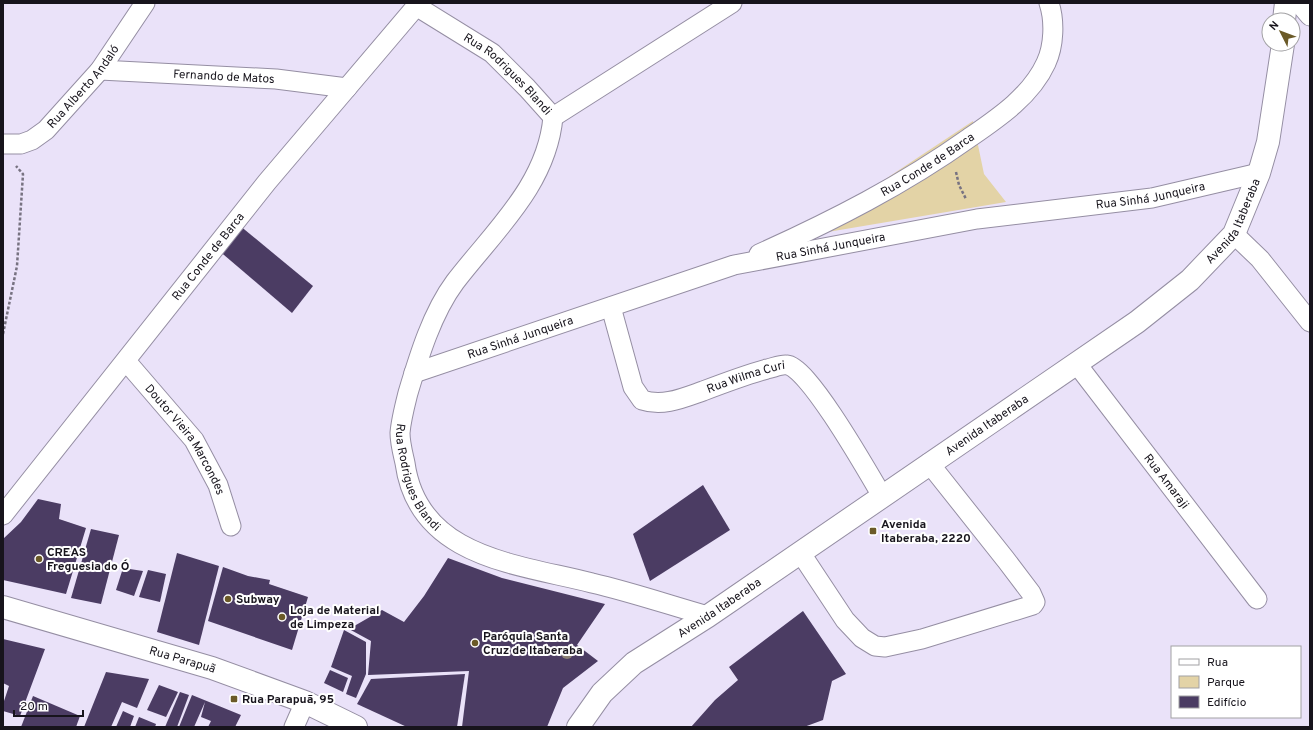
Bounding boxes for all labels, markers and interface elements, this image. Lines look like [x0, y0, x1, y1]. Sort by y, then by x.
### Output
north arrow [1261, 12, 1301, 52]
text: N [1266, 18, 1282, 34]
street label: Rua Rodrigues Blandi [460, 30, 555, 119]
street label: Rua Alberto Andaló [44, 42, 124, 132]
street label: Fernando de Matos [173, 67, 275, 88]
street label: Rua Conde de Barca [878, 129, 978, 201]
street label: Avenida Itaberaba [1202, 176, 1265, 268]
street label: Rua Sinhá Junqueira [1095, 179, 1207, 214]
street label: Rua Conde de Barca [169, 210, 249, 304]
street label: Rua Sinhá Junqueira [775, 230, 887, 266]
street label: Rua Sinhá Junqueira [465, 313, 576, 363]
street label: Rua Wilma Curi [705, 358, 786, 398]
street label: Doutor Vieira Marcondes [141, 381, 228, 497]
street label: Avenida Itaberaba [942, 392, 1032, 460]
street label: Rua Rodrigues Blandi [391, 422, 443, 535]
street label: Rua Amaraji [1140, 451, 1192, 513]
place label: Avenida Itaberaba, 2220 [881, 517, 971, 547]
marker: Avenida Itaberaba, 2220 [868, 526, 878, 536]
place label: CREAS Freguesia do Ó [47, 545, 129, 575]
marker: CREAS Freguesia do Ó [34, 554, 44, 564]
street label: Avenida Itaberaba [675, 575, 765, 642]
place label: Subway [236, 592, 280, 608]
marker: Subway [223, 594, 233, 604]
place label: Loja de Material de Limpeza [290, 603, 379, 633]
marker: Loja de Material de Limpeza [277, 612, 287, 622]
place label: Paróquia Santa Cruz de Itaberaba [483, 629, 583, 659]
marker: Paróquia Santa Cruz de Itaberaba [470, 638, 480, 648]
street label: Rua Parapuã [147, 643, 218, 678]
legend [1171, 646, 1301, 718]
text: Rua [1207, 655, 1228, 671]
text: Parque [1207, 675, 1245, 691]
scale bar [14, 692, 83, 718]
place label: Rua Parapuã, 95 [242, 692, 334, 708]
marker: Rua Parapuã, 95 [229, 694, 239, 704]
text: Edifício [1207, 695, 1247, 711]
text: 20 m [20, 699, 48, 715]

